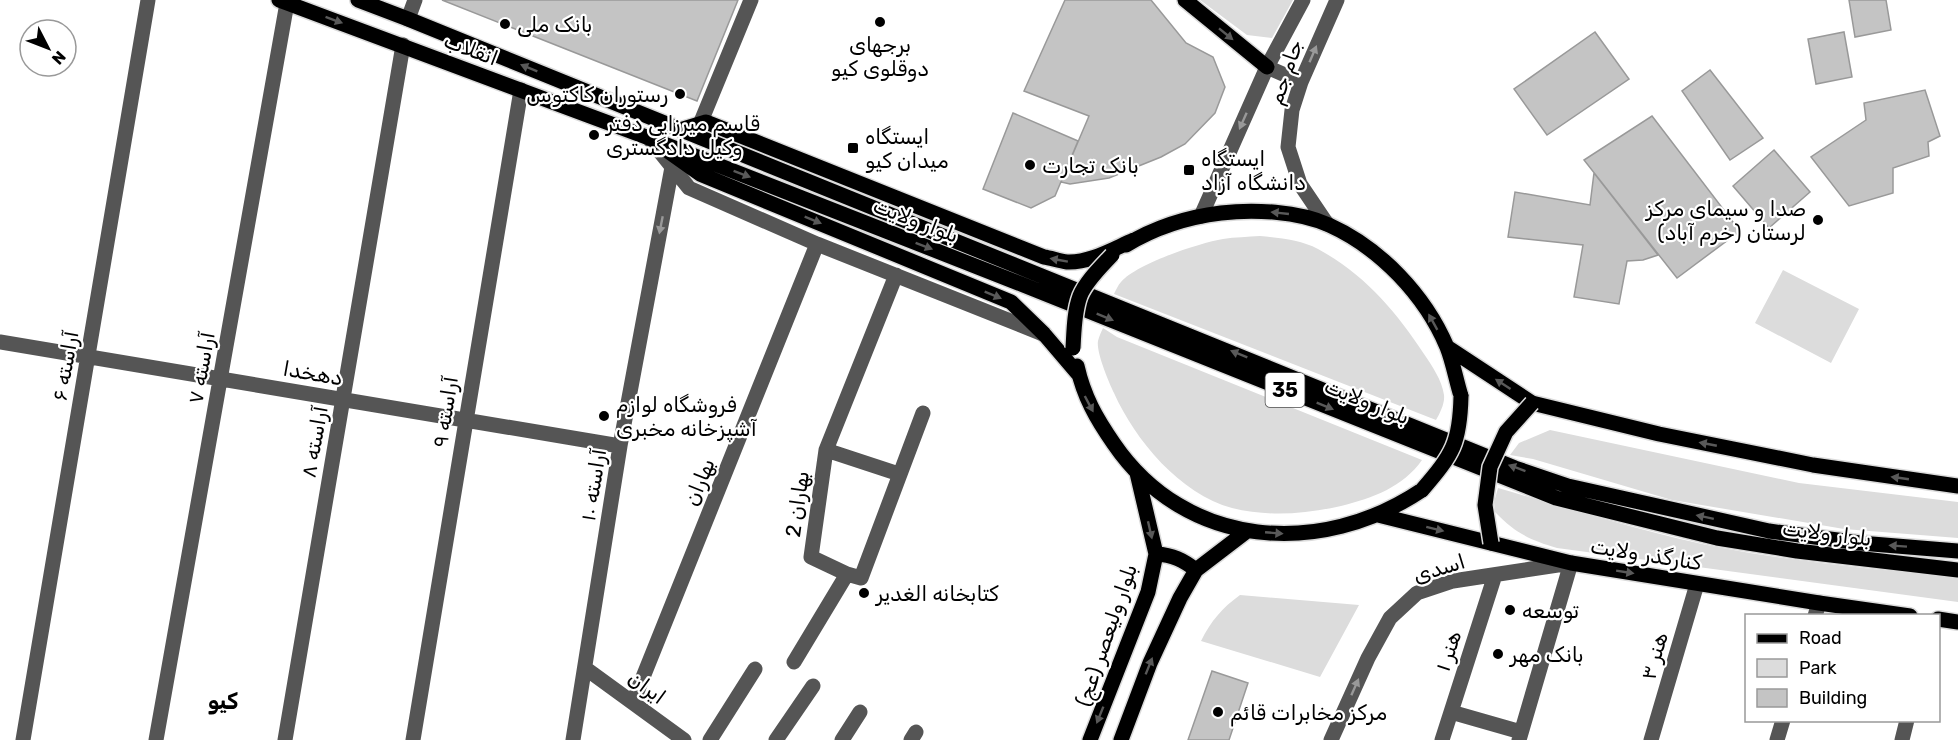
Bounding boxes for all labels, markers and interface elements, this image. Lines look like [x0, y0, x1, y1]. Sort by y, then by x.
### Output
place label: بانک ملی [517, 12, 593, 37]
one-way arrow [325, 15, 343, 25]
marker: برجهای دوقلوی کیو [873, 15, 887, 29]
marker: بانک ملی [498, 17, 512, 31]
north arrow [18, 18, 78, 78]
street label: انقلاب [440, 27, 502, 71]
one-way arrow [1218, 27, 1233, 40]
place label: برجهای دوقلوی کیو [831, 32, 929, 82]
street label: جام جم [1262, 36, 1310, 108]
one-way arrow [1309, 45, 1318, 63]
text: N [48, 47, 70, 68]
one-way arrow [520, 63, 538, 72]
place label: رستوران کاکتوس [526, 82, 668, 107]
marker: رستوران کاکتوس [673, 87, 687, 101]
place label: قاسم میرزایی دفتر وکیل دادگستری [604, 111, 760, 161]
one-way arrow [1239, 112, 1248, 129]
place label: ایستگاه میدان کیو [865, 124, 949, 173]
marker: قاسم میرزایی دفتر وکیل دادگستری [587, 128, 601, 142]
marker: ایستگاه میدان کیو [846, 141, 860, 155]
place label: ایستگاه دانشگاه آزاد [1201, 146, 1306, 195]
place label: بانک تجارت [1042, 153, 1139, 178]
marker: بانک تجارت [1023, 158, 1037, 172]
marker: ایستگاه دانشگاه آزاد [1182, 163, 1196, 177]
one-way arrow [734, 170, 752, 180]
street label: بلوار ولایت [869, 192, 962, 249]
place label: صدا و سیمای مرکز لرستان (خرم آباد) [1644, 196, 1806, 246]
one-way arrow [1270, 208, 1289, 218]
marker: صدا و سیمای مرکز لرستان (خرم آباد) [1811, 213, 1825, 227]
one-way arrow [656, 215, 665, 234]
one-way arrow [804, 216, 822, 225]
one-way arrow [915, 241, 933, 251]
one-way arrow [1049, 255, 1068, 264]
one-way arrow [984, 291, 1002, 300]
one-way arrow [1097, 313, 1115, 323]
one-way arrow [1428, 313, 1438, 330]
street label: آراسته ۶ [47, 329, 83, 403]
street label: آراسته ۷ [182, 330, 220, 406]
one-way arrow [1230, 349, 1248, 359]
street label: دهخدا [281, 355, 345, 391]
road number: 35 [1266, 373, 1304, 407]
street label: بلوار ولایت [1320, 373, 1413, 430]
street label: آراسته ۹ [427, 375, 463, 449]
one-way arrow [1495, 378, 1511, 389]
place label: فروشگاه لوازم آشپزخانه مخبری [616, 392, 757, 443]
one-way arrow [1084, 396, 1094, 413]
one-way arrow [1316, 402, 1334, 411]
street label: آراسته ۸ [295, 404, 333, 480]
marker: فروشگاه لوازم آشپزخانه مخبری [597, 409, 611, 423]
one-way arrow [1698, 439, 1717, 448]
street label: آراسته ۱۰ [575, 447, 611, 523]
street label: بهاران [678, 455, 720, 509]
one-way arrow [1507, 463, 1525, 473]
street label: بهاران 2 [780, 469, 814, 539]
one-way arrow [1891, 473, 1910, 482]
one-way arrow [1695, 512, 1714, 521]
street label: بلوار ولایت [1781, 515, 1873, 552]
one-way arrow [1146, 521, 1156, 539]
one-way arrow [1426, 525, 1444, 535]
one-way arrow [1264, 528, 1283, 538]
street label: کنارگذر ولایت [1588, 533, 1704, 576]
one-way arrow [1888, 541, 1907, 551]
street label: اسدی [1410, 548, 1468, 588]
street label: بلوار ولیعصر (عج) [1070, 561, 1144, 710]
one-way arrow [1616, 568, 1635, 577]
place label: کتابخانه الغدیر [874, 581, 999, 606]
marker: کتابخانه الغدیر [857, 586, 871, 600]
place label: توسعه [1522, 598, 1579, 623]
marker: توسعه [1503, 603, 1517, 617]
legend [1745, 614, 1940, 722]
text: Road [1799, 627, 1842, 649]
street label: هنر ۱ [1430, 628, 1466, 674]
street label: هنر ۳ [1635, 629, 1673, 683]
place label: بانک مهر [1508, 642, 1584, 667]
marker: بانک مهر [1491, 647, 1505, 661]
one-way arrow [1144, 656, 1154, 674]
text: Park [1799, 657, 1837, 679]
street label: ایران [623, 665, 671, 709]
one-way arrow [1350, 677, 1360, 695]
text: Building [1799, 687, 1867, 709]
district label: کیو [208, 688, 238, 715]
place label: مرکز مخابرات قائم [1230, 700, 1387, 727]
marker: مرکز مخابرات قائم [1211, 705, 1225, 719]
one-way arrow [1095, 706, 1104, 724]

